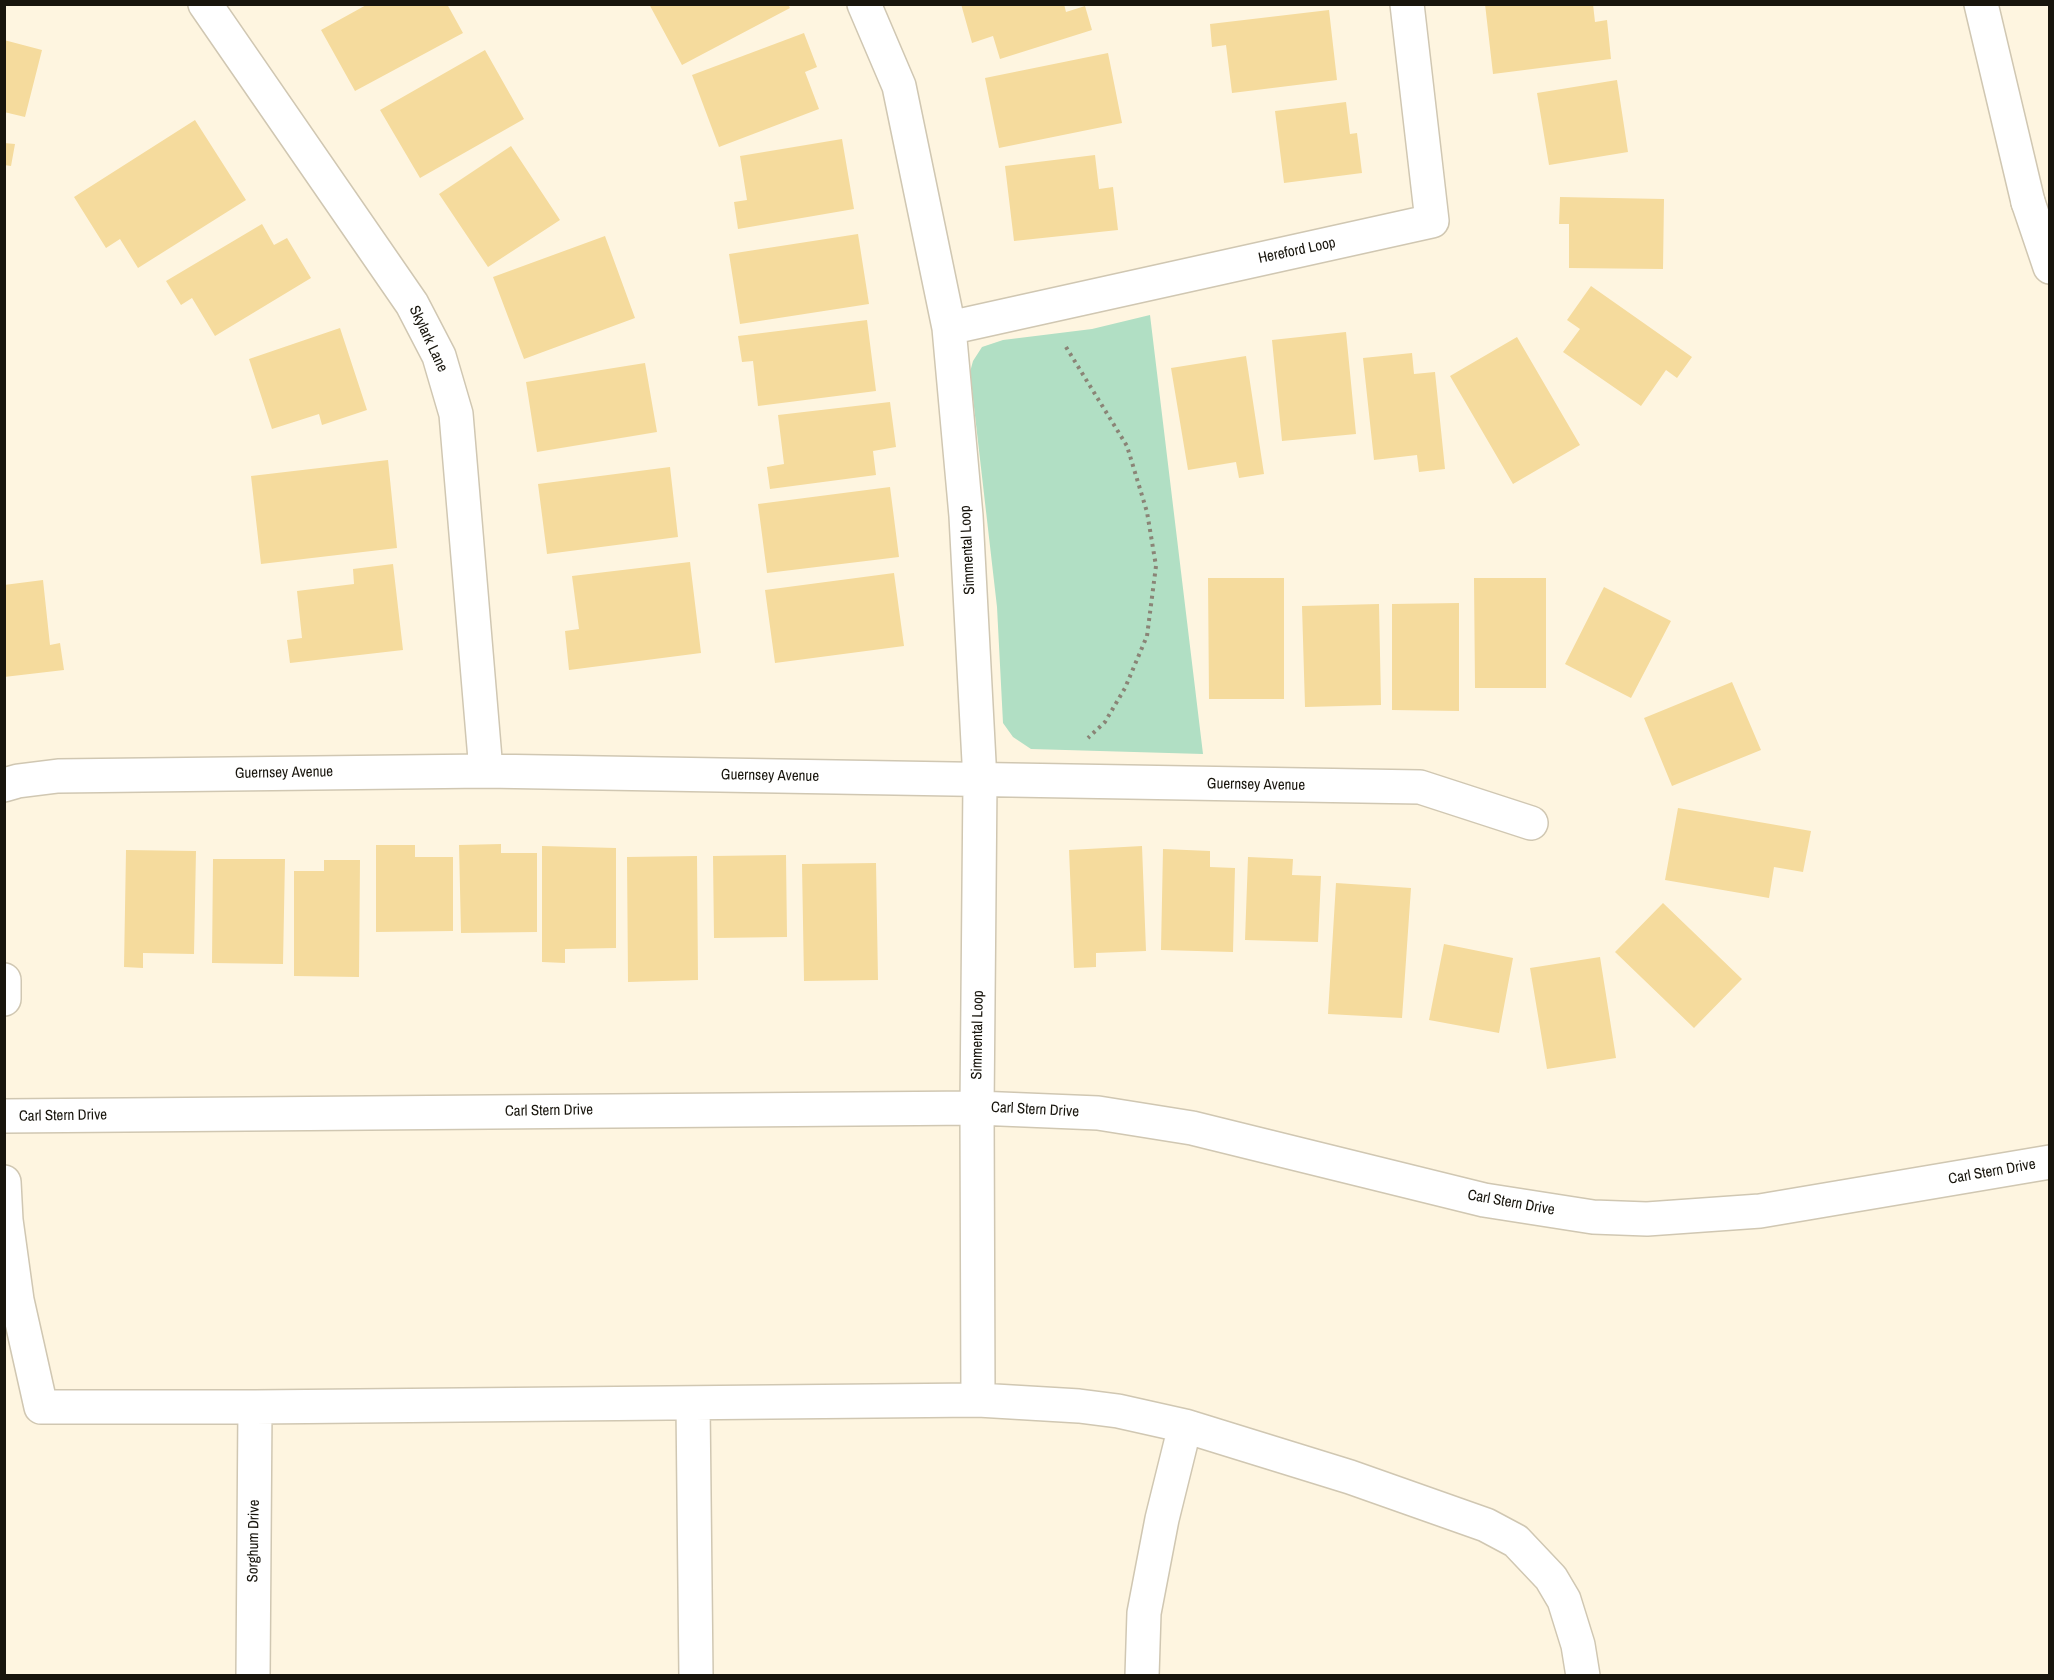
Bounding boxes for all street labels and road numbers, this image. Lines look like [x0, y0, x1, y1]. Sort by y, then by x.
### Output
street label: Hereford Loop [1257, 234, 1337, 268]
street label: Skylark Lane [405, 303, 451, 375]
street label: Simmental Loop [957, 505, 979, 595]
street label: Guernsey Avenue [235, 763, 333, 783]
street label: Guernsey Avenue [721, 766, 819, 786]
street label: Guernsey Avenue [1207, 775, 1305, 795]
street label: Simmental Loop [968, 990, 988, 1080]
street label: Carl Stern Drive [991, 1099, 1079, 1121]
street label: Carl Stern Drive [505, 1101, 593, 1121]
street label: Carl Stern Drive [19, 1106, 107, 1126]
street label: Carl Stern Drive [1947, 1155, 2037, 1189]
street label: Carl Stern Drive [1466, 1186, 1556, 1220]
street label: Sorghum Drive [244, 1499, 264, 1583]

